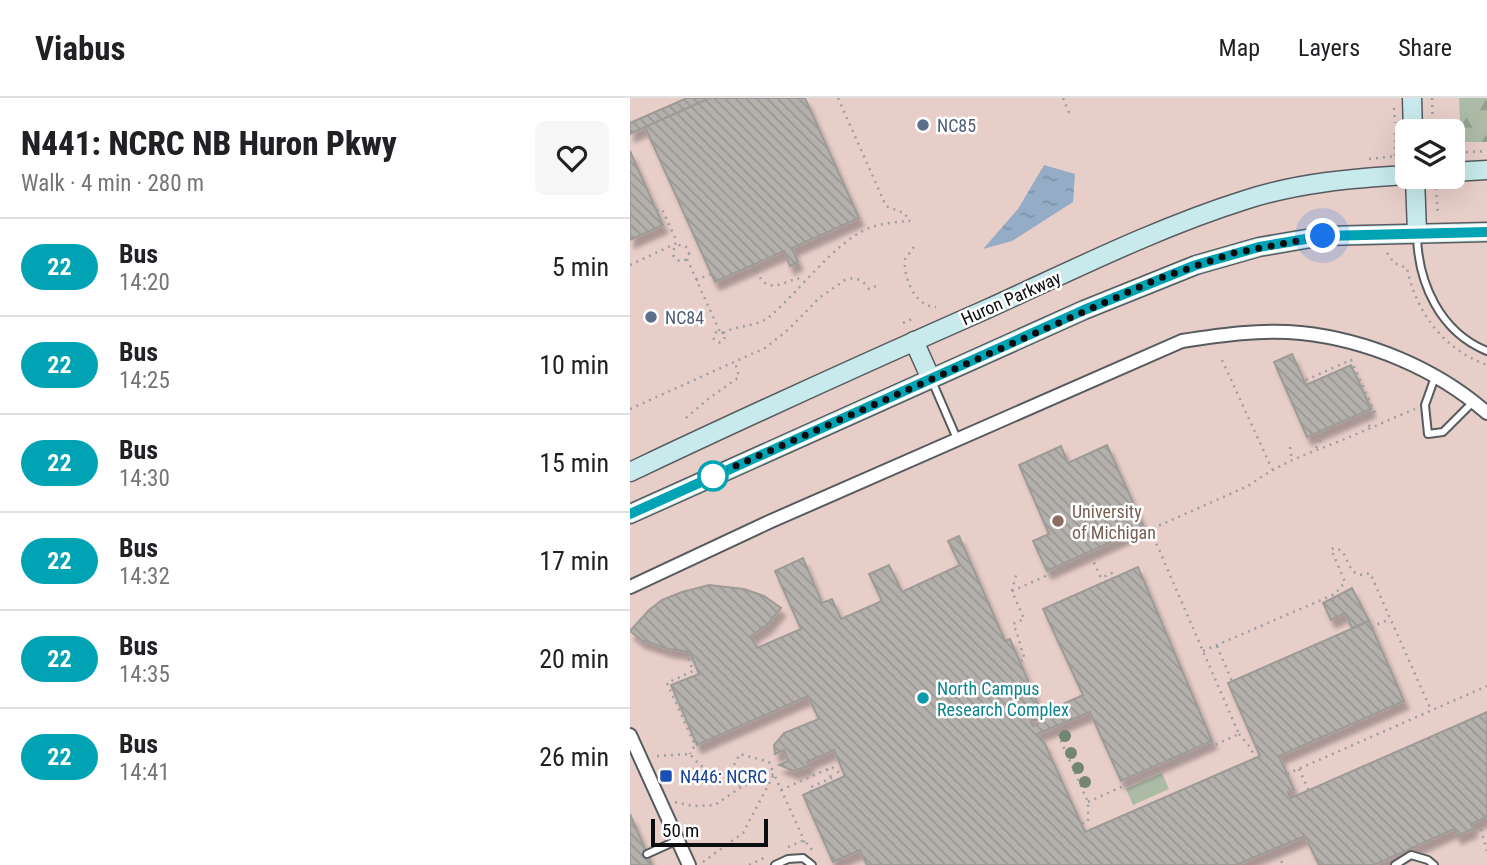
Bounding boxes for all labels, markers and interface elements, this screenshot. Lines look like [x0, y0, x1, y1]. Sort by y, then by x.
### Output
text: Viabus [35, 29, 125, 68]
text: Map [1219, 34, 1260, 62]
text: Layers [1298, 34, 1360, 62]
text: Share [1398, 34, 1452, 62]
place label: NC85 [937, 115, 976, 136]
marker: NC85 [915, 117, 931, 133]
map controls [1395, 119, 1465, 189]
button: layers [1395, 119, 1465, 189]
button: heart [535, 121, 609, 195]
text: N441: NCRC NB Huron Pkwy [21, 124, 397, 163]
text: Walk · 4 min · 280 m [21, 170, 204, 197]
your location [1305, 218, 1340, 253]
text: Bus [119, 239, 158, 269]
text: 5 min [552, 252, 609, 282]
text: 22 [47, 253, 72, 281]
street label: Huron Parkway [958, 266, 1065, 329]
text: 14:20 [119, 269, 170, 296]
place label: NC84 [665, 307, 704, 328]
marker: NC84 [643, 309, 659, 325]
text: Bus [119, 337, 158, 367]
text: 10 min [539, 350, 609, 380]
text: 22 [47, 351, 72, 379]
text: 14:25 [119, 367, 170, 394]
text: Bus [119, 435, 158, 465]
text: 15 min [539, 448, 609, 478]
text: 22 [47, 449, 72, 477]
unlabelled marker [698, 461, 728, 491]
text: 14:30 [119, 465, 170, 492]
place label: University of Michigan [1072, 501, 1156, 543]
marker: University of Michigan [1050, 513, 1066, 529]
text: Bus [119, 533, 158, 563]
text: 17 min [539, 546, 609, 576]
text: 22 [47, 547, 72, 575]
text: 14:32 [119, 563, 170, 590]
text: Bus [119, 631, 158, 661]
text: 20 min [539, 644, 609, 674]
text: 22 [47, 645, 72, 673]
text: 14:35 [119, 661, 170, 688]
place label: North Campus Research Complex [937, 678, 1069, 720]
marker: North Campus Research Complex [915, 690, 931, 706]
text: Bus [119, 729, 158, 759]
text: 26 min [539, 742, 609, 772]
text: 22 [47, 743, 72, 771]
text: 14:41 [119, 759, 170, 786]
place label: N446: NCRC [680, 766, 767, 787]
marker: N446: NCRC [658, 768, 674, 784]
scale bar [651, 816, 768, 848]
text: 50 m [662, 819, 699, 842]

